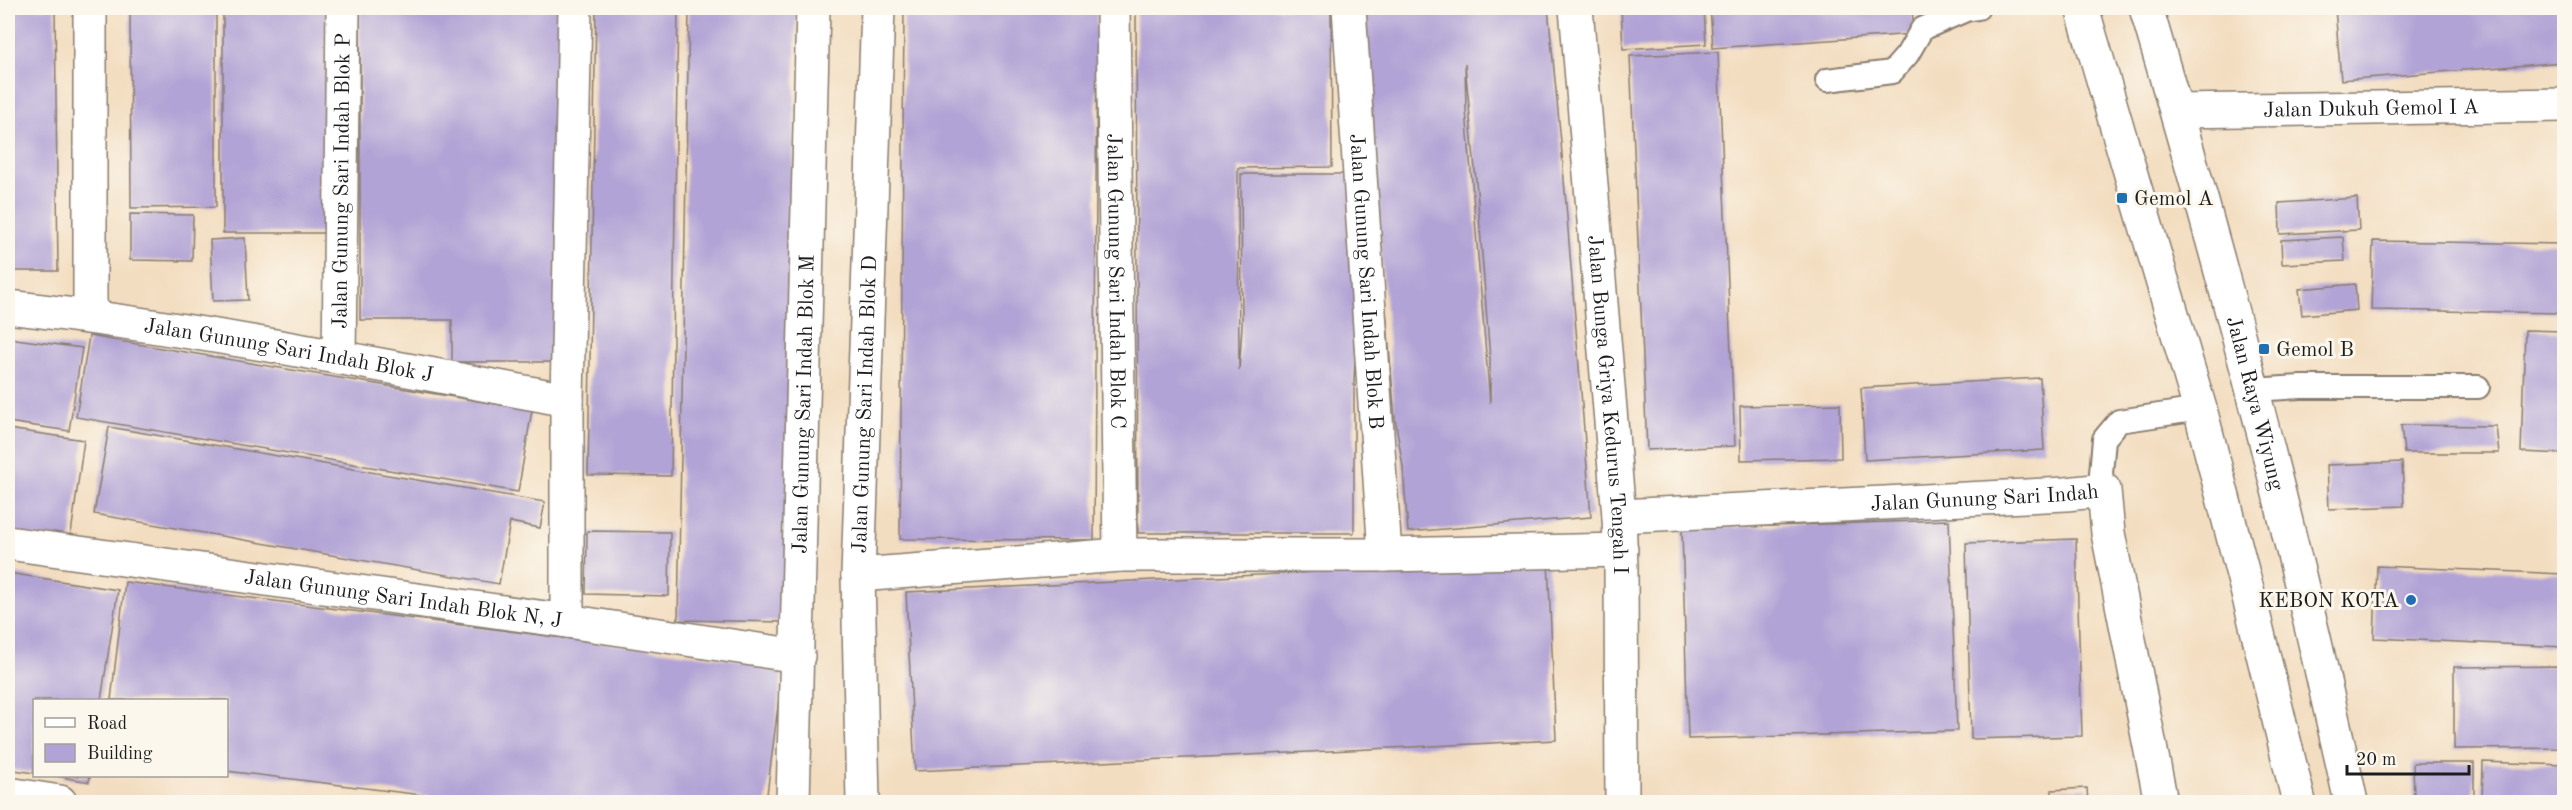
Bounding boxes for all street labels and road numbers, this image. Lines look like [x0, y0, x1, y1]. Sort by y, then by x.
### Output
street label: Jalan Gunung Sari Indah Blok P [330, 33, 355, 329]
street label: Jalan Dukuh Gemol I A [2263, 97, 2479, 122]
street label: Jalan Gunung Sari Indah Blok C [1103, 133, 1127, 429]
street label: Jalan Gunung Sari Indah Blok B [1345, 133, 1386, 430]
street label: Jalan Bunga Griya Kedurus Tengah I [1583, 234, 1630, 574]
street label: Jalan Gunung Sari Indah Blok M [790, 254, 819, 554]
street label: Jalan Gunung Sari Indah Blok D [850, 255, 881, 554]
street label: Jalan Raya Wiyung [2222, 314, 2287, 493]
street label: Jalan Gunung Sari Indah Blok J [142, 316, 435, 387]
street label: Jalan Gunung Sari Indah [1870, 482, 2100, 516]
street label: Jalan Gunung Sari Indah Blok N, J [243, 567, 563, 632]

